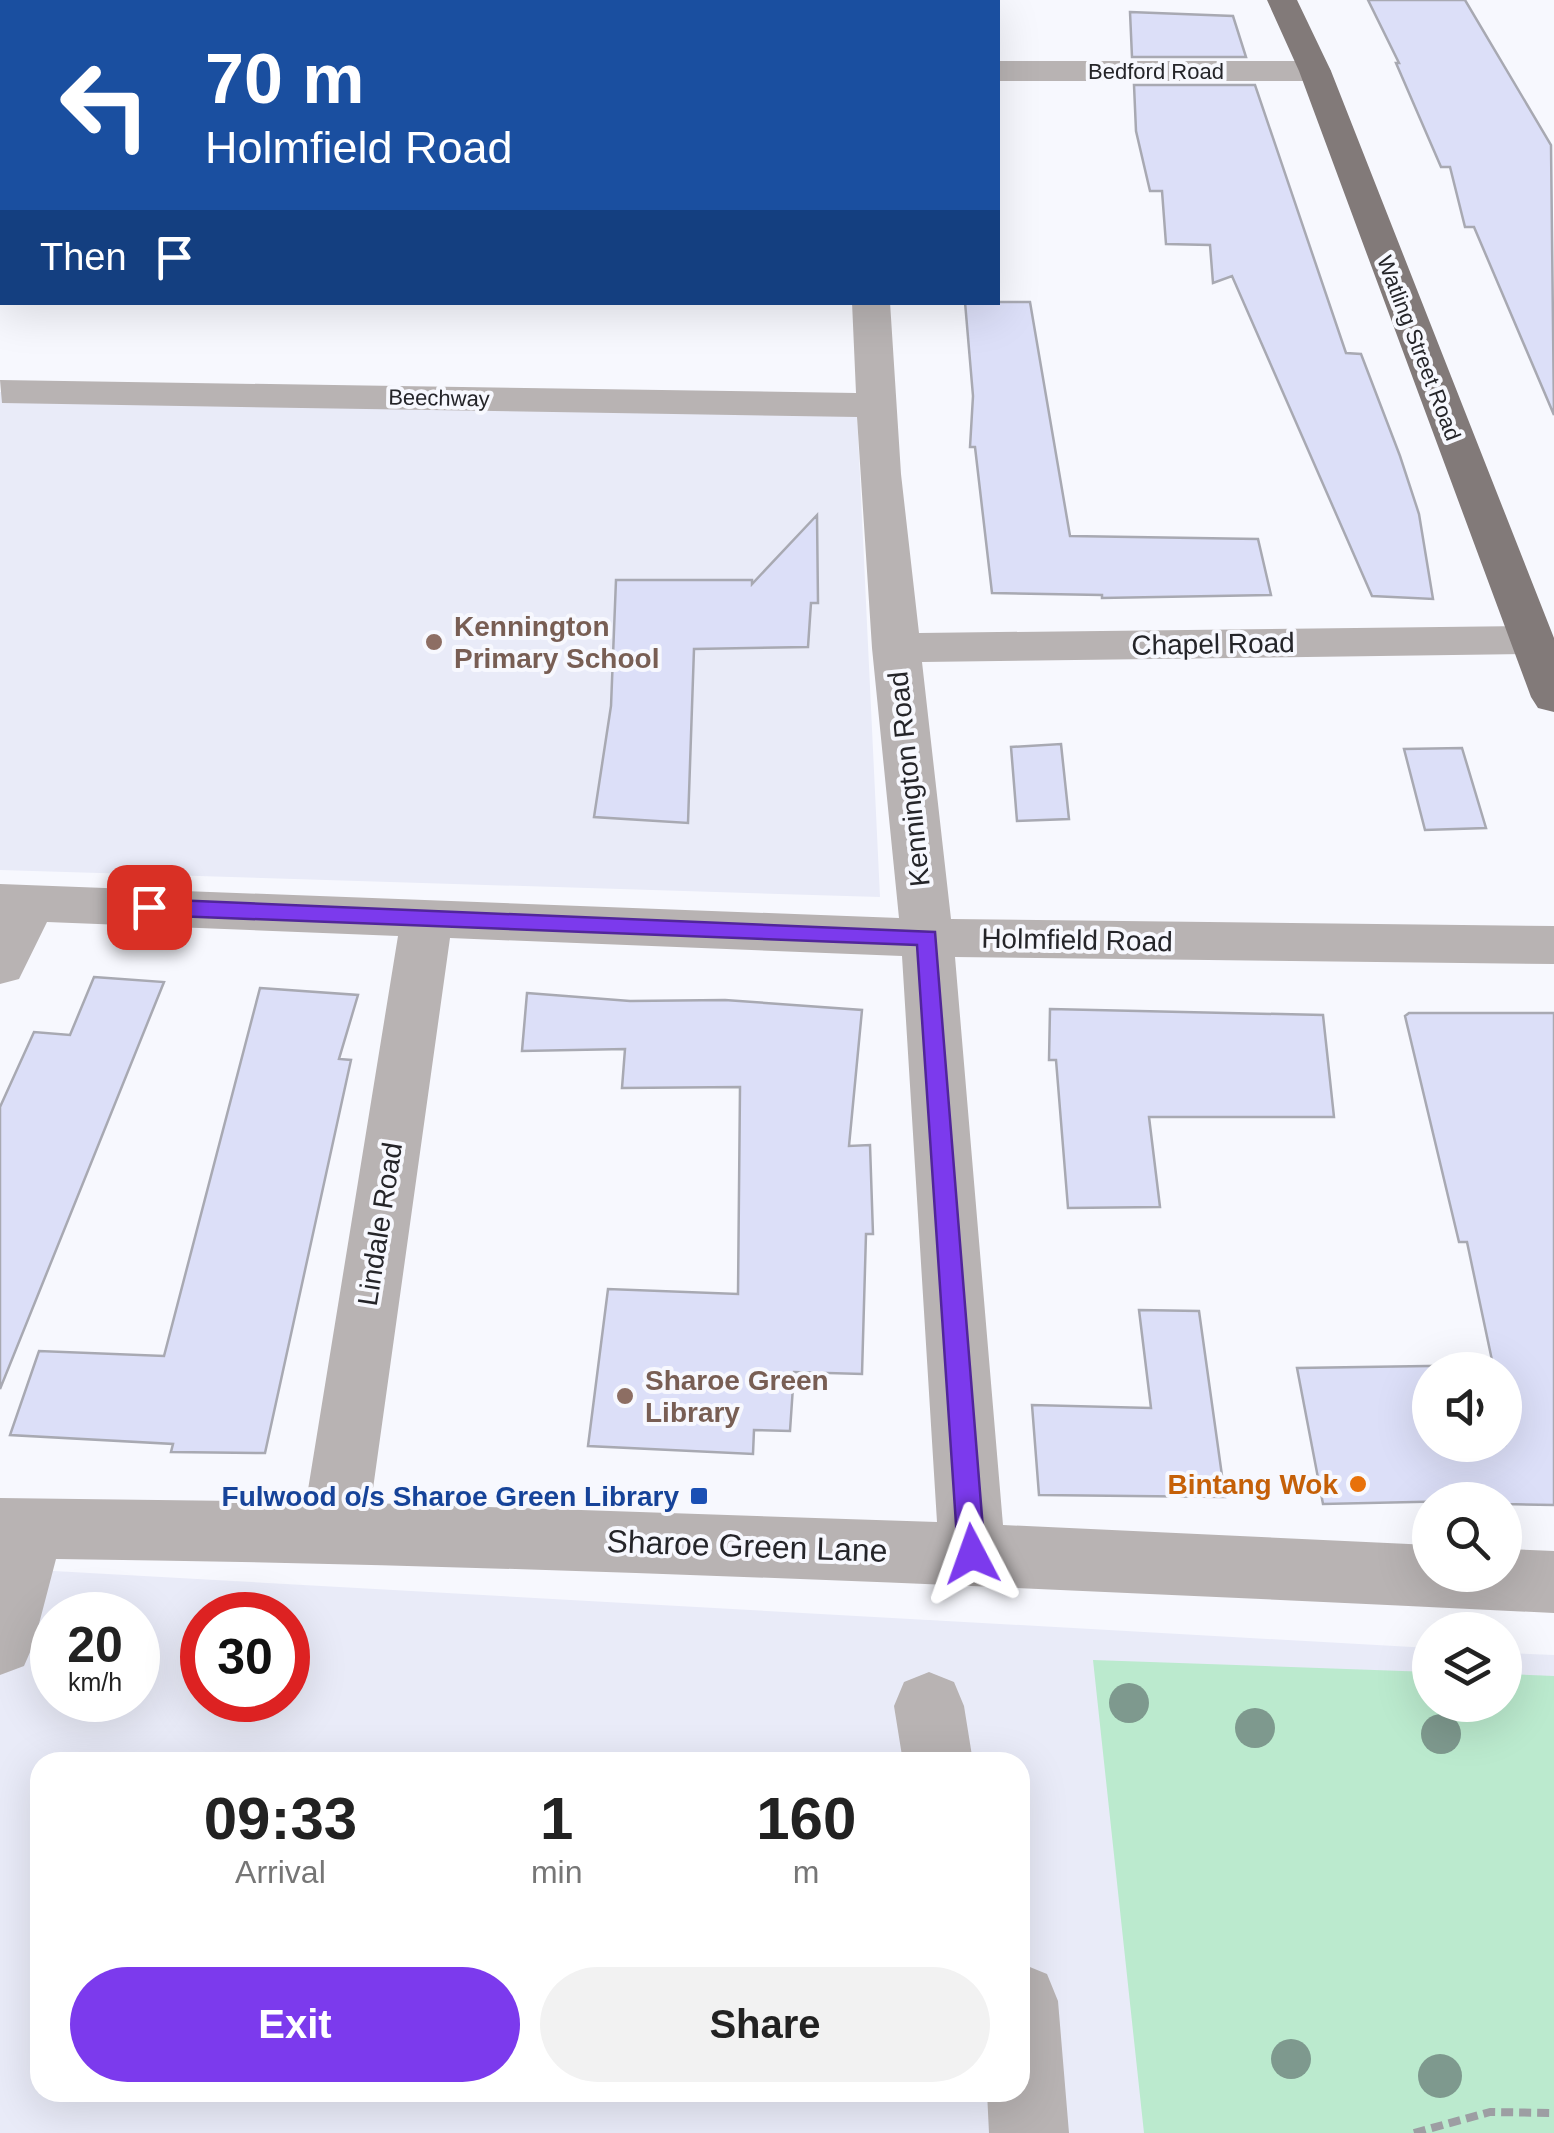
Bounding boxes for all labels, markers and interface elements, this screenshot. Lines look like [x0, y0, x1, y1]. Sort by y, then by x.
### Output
icon: left [40, 40, 170, 170]
text: 70 m [205, 40, 365, 118]
street label: Bedford Road [1088, 59, 1224, 84]
text: Holmfield Road [205, 122, 513, 173]
icon: arrive [147, 230, 202, 285]
text: Then [40, 236, 127, 278]
street label: Watling Street Road [1372, 252, 1466, 444]
street label: Beechway [388, 385, 490, 411]
place label: Kennington Primary School [454, 611, 659, 674]
street label: Chapel Road [1131, 627, 1295, 661]
marker: Kennington Primary School [423, 631, 445, 653]
street label: Kennington Road [882, 670, 936, 888]
pin [107, 865, 192, 950]
icon: arrive [122, 880, 177, 935]
street label: Holmfield Road [981, 923, 1173, 957]
street label: Lindale Road [352, 1140, 408, 1308]
map controls [1412, 1352, 1522, 1722]
button: sound [1412, 1352, 1522, 1462]
place label: Sharoe Green Library [645, 1365, 829, 1428]
marker: Sharoe Green Library [614, 1385, 636, 1407]
place label: Bintang Wok [1167, 1469, 1338, 1500]
marker: Bintang Wok [1347, 1473, 1369, 1495]
place label: Fulwood o/s Sharoe Green Library [222, 1481, 679, 1512]
button: search [1412, 1482, 1522, 1592]
marker: Fulwood o/s Sharoe Green Library [688, 1485, 710, 1507]
position arrow [920, 1502, 1024, 1606]
street label: Sharoe Green Lane [606, 1523, 888, 1569]
speed limit sign: 30 [180, 1592, 310, 1722]
button: layers [1412, 1612, 1522, 1722]
text: 20 [67, 1617, 123, 1673]
text: km/h [68, 1668, 122, 1696]
text: 09:33 [204, 1785, 357, 1852]
text: 1 [540, 1785, 573, 1852]
text: 160 [756, 1785, 856, 1852]
text: Arrival [235, 1854, 326, 1890]
text: min [531, 1854, 582, 1890]
text: m [793, 1854, 820, 1890]
button: Exit [70, 1967, 520, 2082]
button: Share [540, 1967, 990, 2082]

